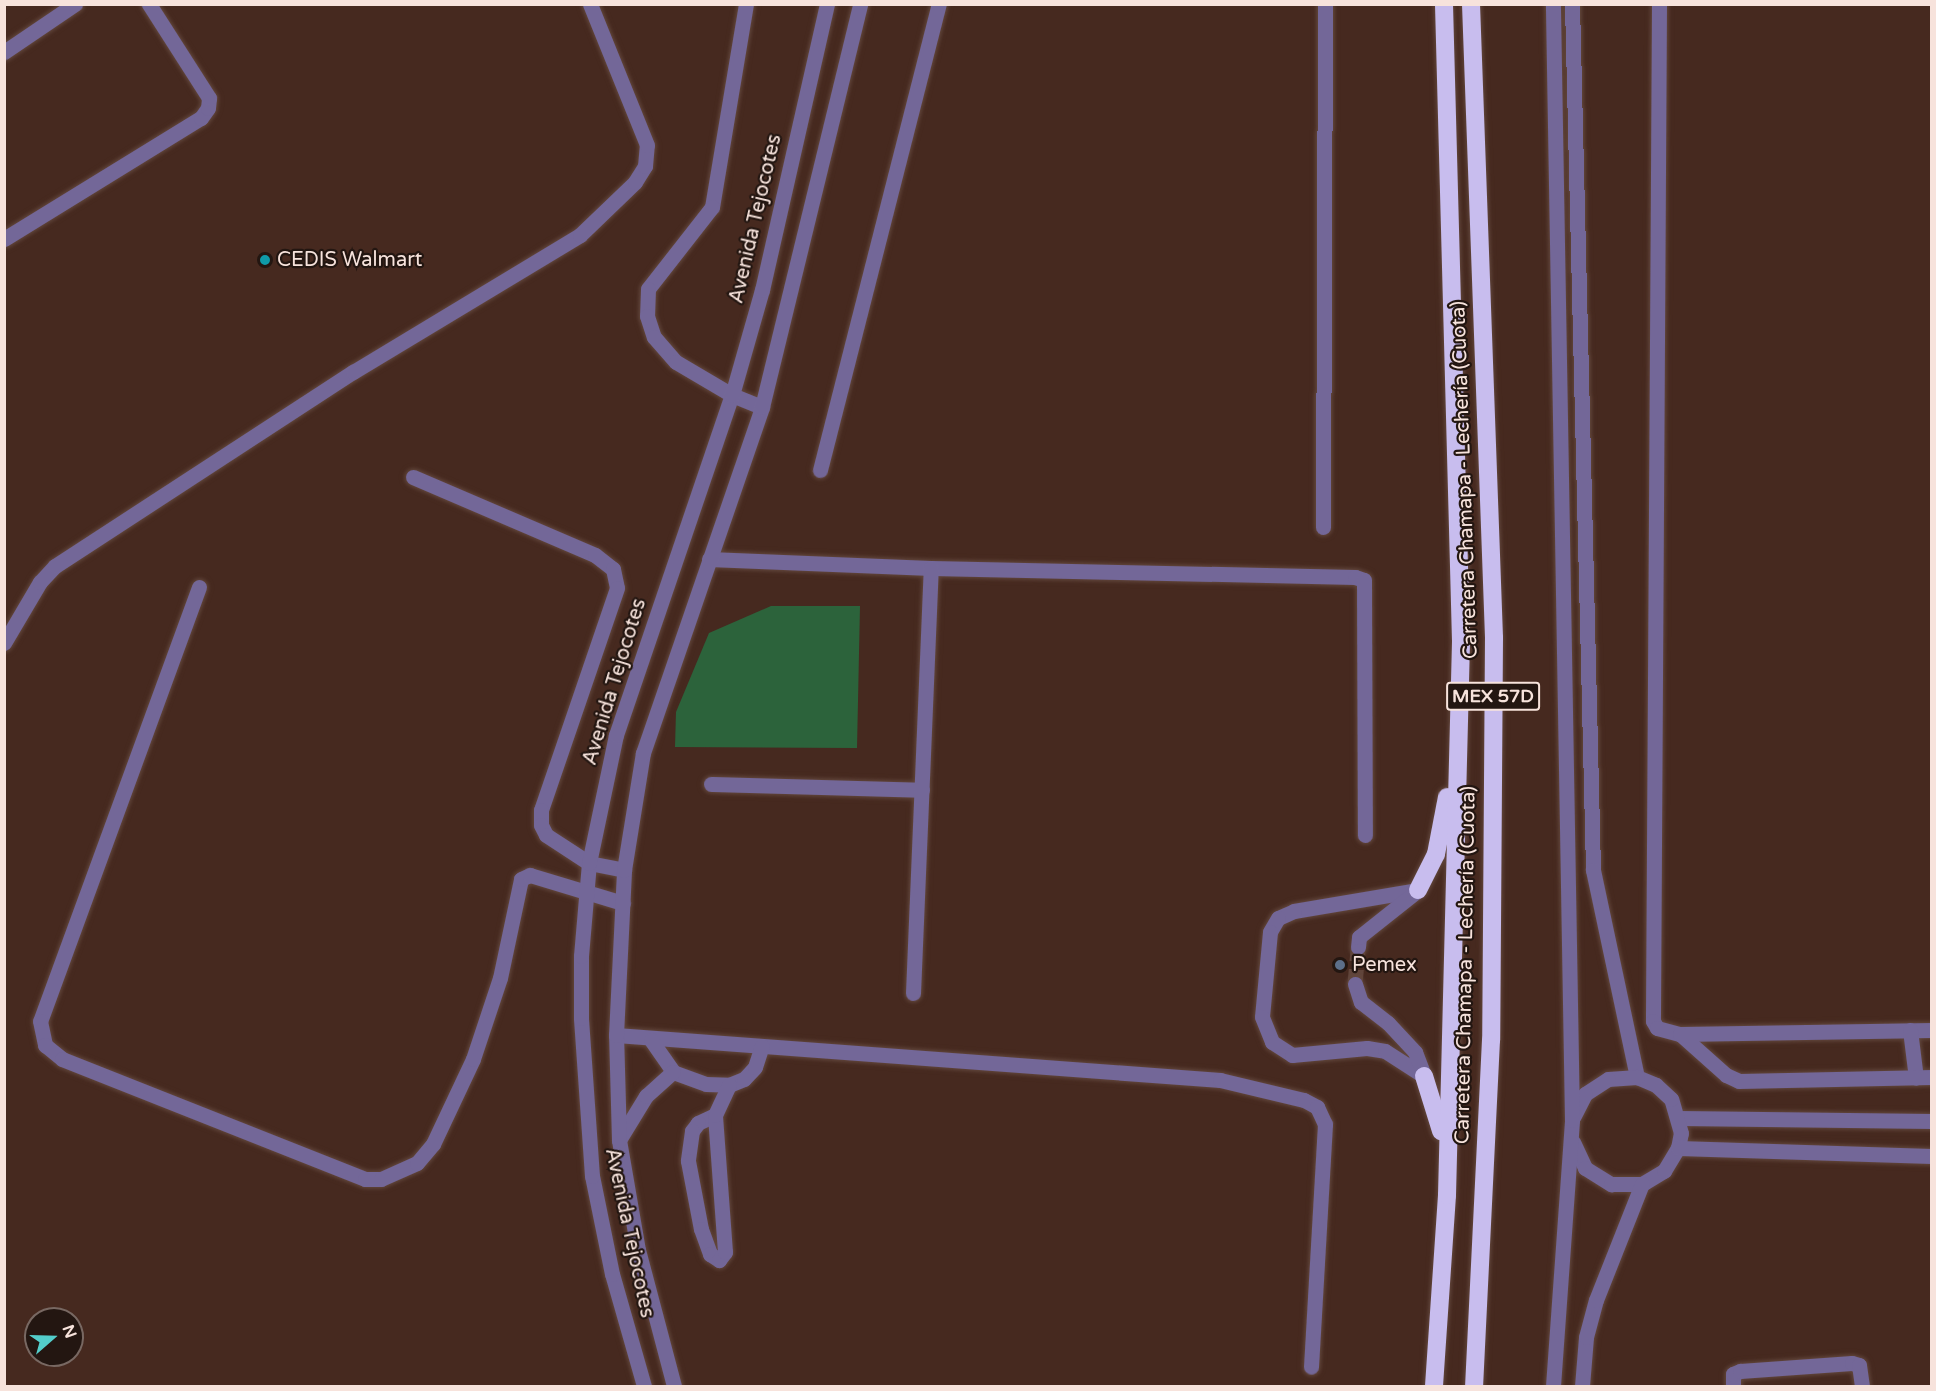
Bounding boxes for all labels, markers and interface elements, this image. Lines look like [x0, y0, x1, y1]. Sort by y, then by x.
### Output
street label: Avenida Tejocotes [725, 132, 787, 306]
place label: CEDIS Walmart [277, 248, 422, 272]
marker: CEDIS Walmart [258, 253, 272, 267]
street label: Carretera Chamapa - Lechería (Cuota) [1447, 301, 1483, 659]
street label: Avenida Tejocotes [578, 596, 652, 768]
road number: MEX 57D [1445, 681, 1541, 711]
street label: Carretera Chamapa - Lechería (Cuota) [1451, 786, 1481, 1144]
place label: Pemex [1352, 953, 1417, 977]
marker: Pemex [1333, 958, 1347, 972]
street label: Avenida Tejocotes [599, 1146, 659, 1320]
north arrow [24, 1307, 84, 1367]
text: N [57, 1322, 81, 1341]

